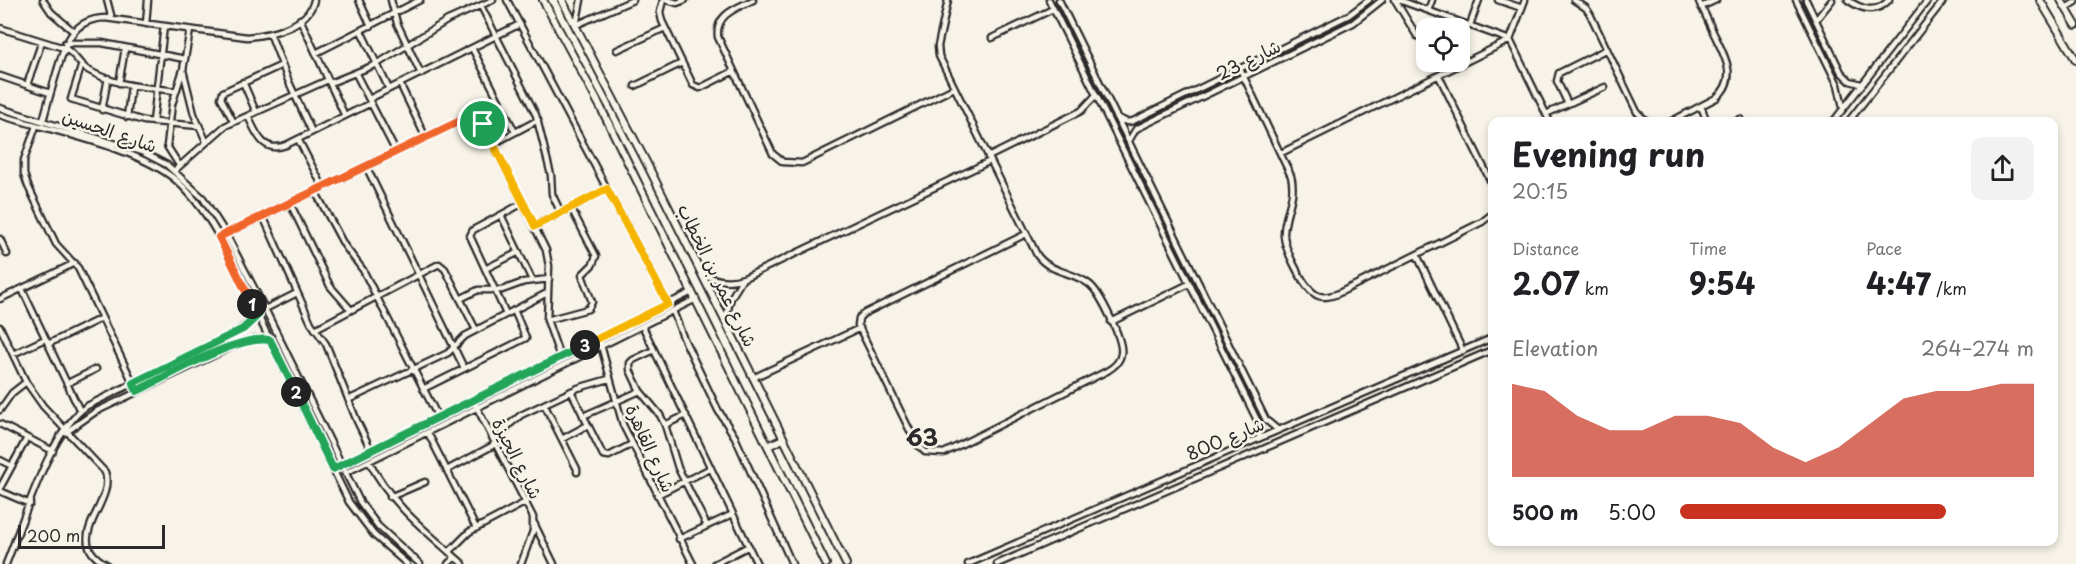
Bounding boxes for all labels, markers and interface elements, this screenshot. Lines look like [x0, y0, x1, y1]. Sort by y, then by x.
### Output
map controls [1416, 18, 1470, 72]
button: locate [1416, 18, 1470, 72]
street label: شارع 23 [1211, 32, 1285, 86]
pin [457, 98, 508, 149]
street label: شارع الحسين [59, 101, 161, 159]
icon: arrive [466, 107, 499, 140]
text: Evening run [1512, 128, 1705, 178]
button: share [1971, 137, 2034, 200]
text: 20:15 [1512, 176, 1568, 206]
street label: شارع عمر بن الخطاب [672, 199, 764, 351]
text: Distance [1512, 236, 1579, 260]
text: Time [1689, 236, 1727, 260]
text: Pace [1866, 236, 1902, 260]
text: 2.07 [1512, 260, 1579, 305]
text: 9:54 [1689, 260, 1755, 305]
text: 4:47 [1866, 260, 1931, 305]
text: km [1579, 276, 1609, 300]
text: /km [1931, 276, 1967, 300]
pin: 1 [237, 289, 267, 319]
text: 1 [248, 292, 256, 316]
pin: 3 [570, 330, 600, 360]
text: 3 [580, 333, 590, 357]
text: Elevation [1512, 333, 1598, 363]
text: 264–274 m [1921, 333, 2034, 363]
pin: 2 [281, 377, 311, 407]
text: 2 [290, 380, 302, 404]
street label: شارع القاهرة [620, 399, 682, 497]
street label: شارع 800 [1182, 409, 1268, 467]
street label: شارع الجيزة [486, 413, 550, 503]
district label: 63 [906, 418, 938, 454]
text: 500 m [1512, 497, 1579, 527]
text: 5:00 [1608, 497, 1656, 527]
scale bar [18, 522, 165, 550]
text: 200 m [27, 523, 80, 547]

